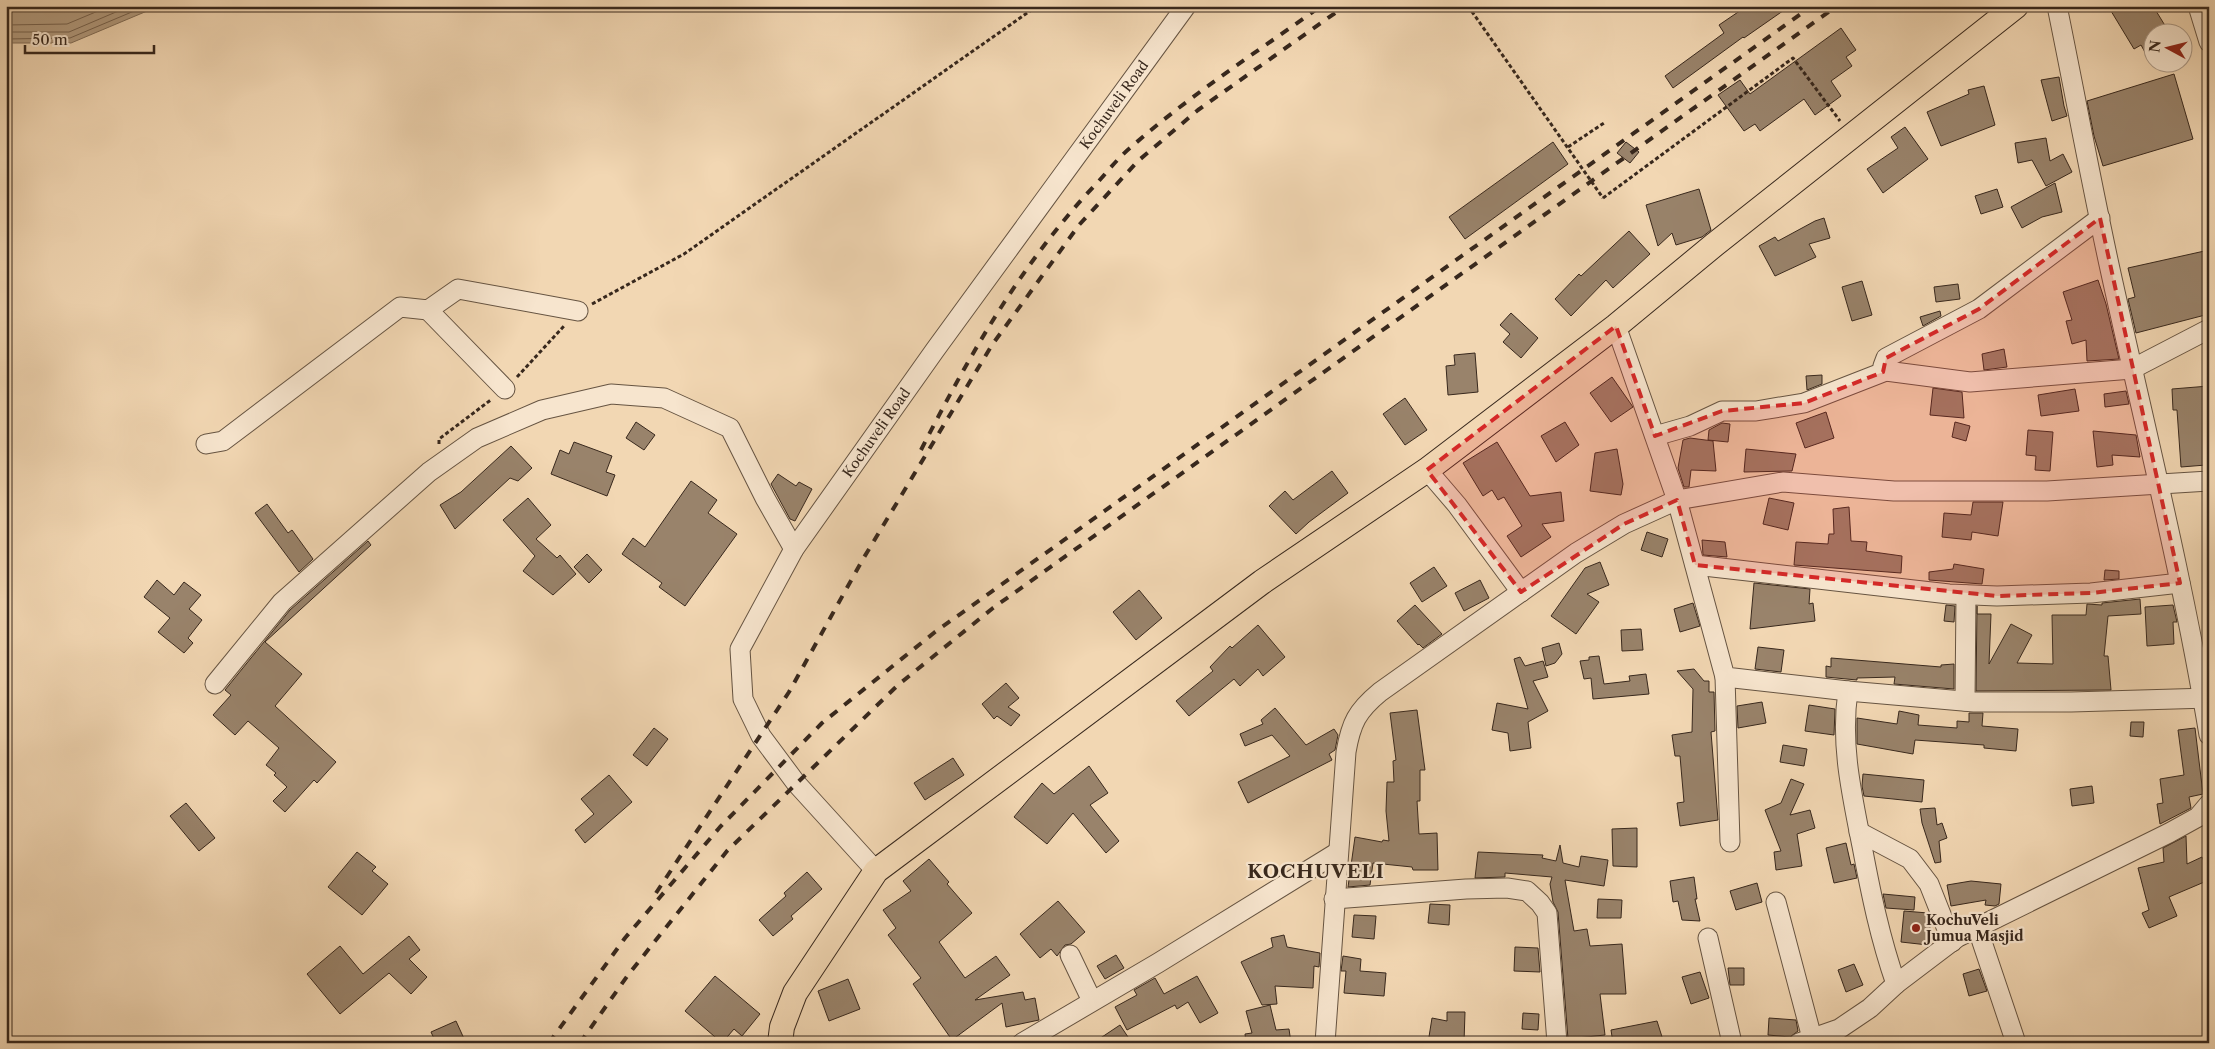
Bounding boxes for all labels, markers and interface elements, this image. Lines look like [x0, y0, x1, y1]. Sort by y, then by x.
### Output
scale bar [25, 22, 154, 54]
north arrow [2142, 22, 2192, 72]
text: 50 m [32, 30, 68, 49]
text: N [2145, 39, 2165, 54]
street label: Kochuveli Road [1076, 56, 1153, 153]
street label: Kochuveli Road [839, 384, 915, 481]
district label: KOCHUVELI [1247, 860, 1385, 883]
place label: KochuVeli Jumua Masjid [1923, 911, 2024, 945]
marker: KochuVeli Jumua Masjid [1910, 922, 1922, 934]

